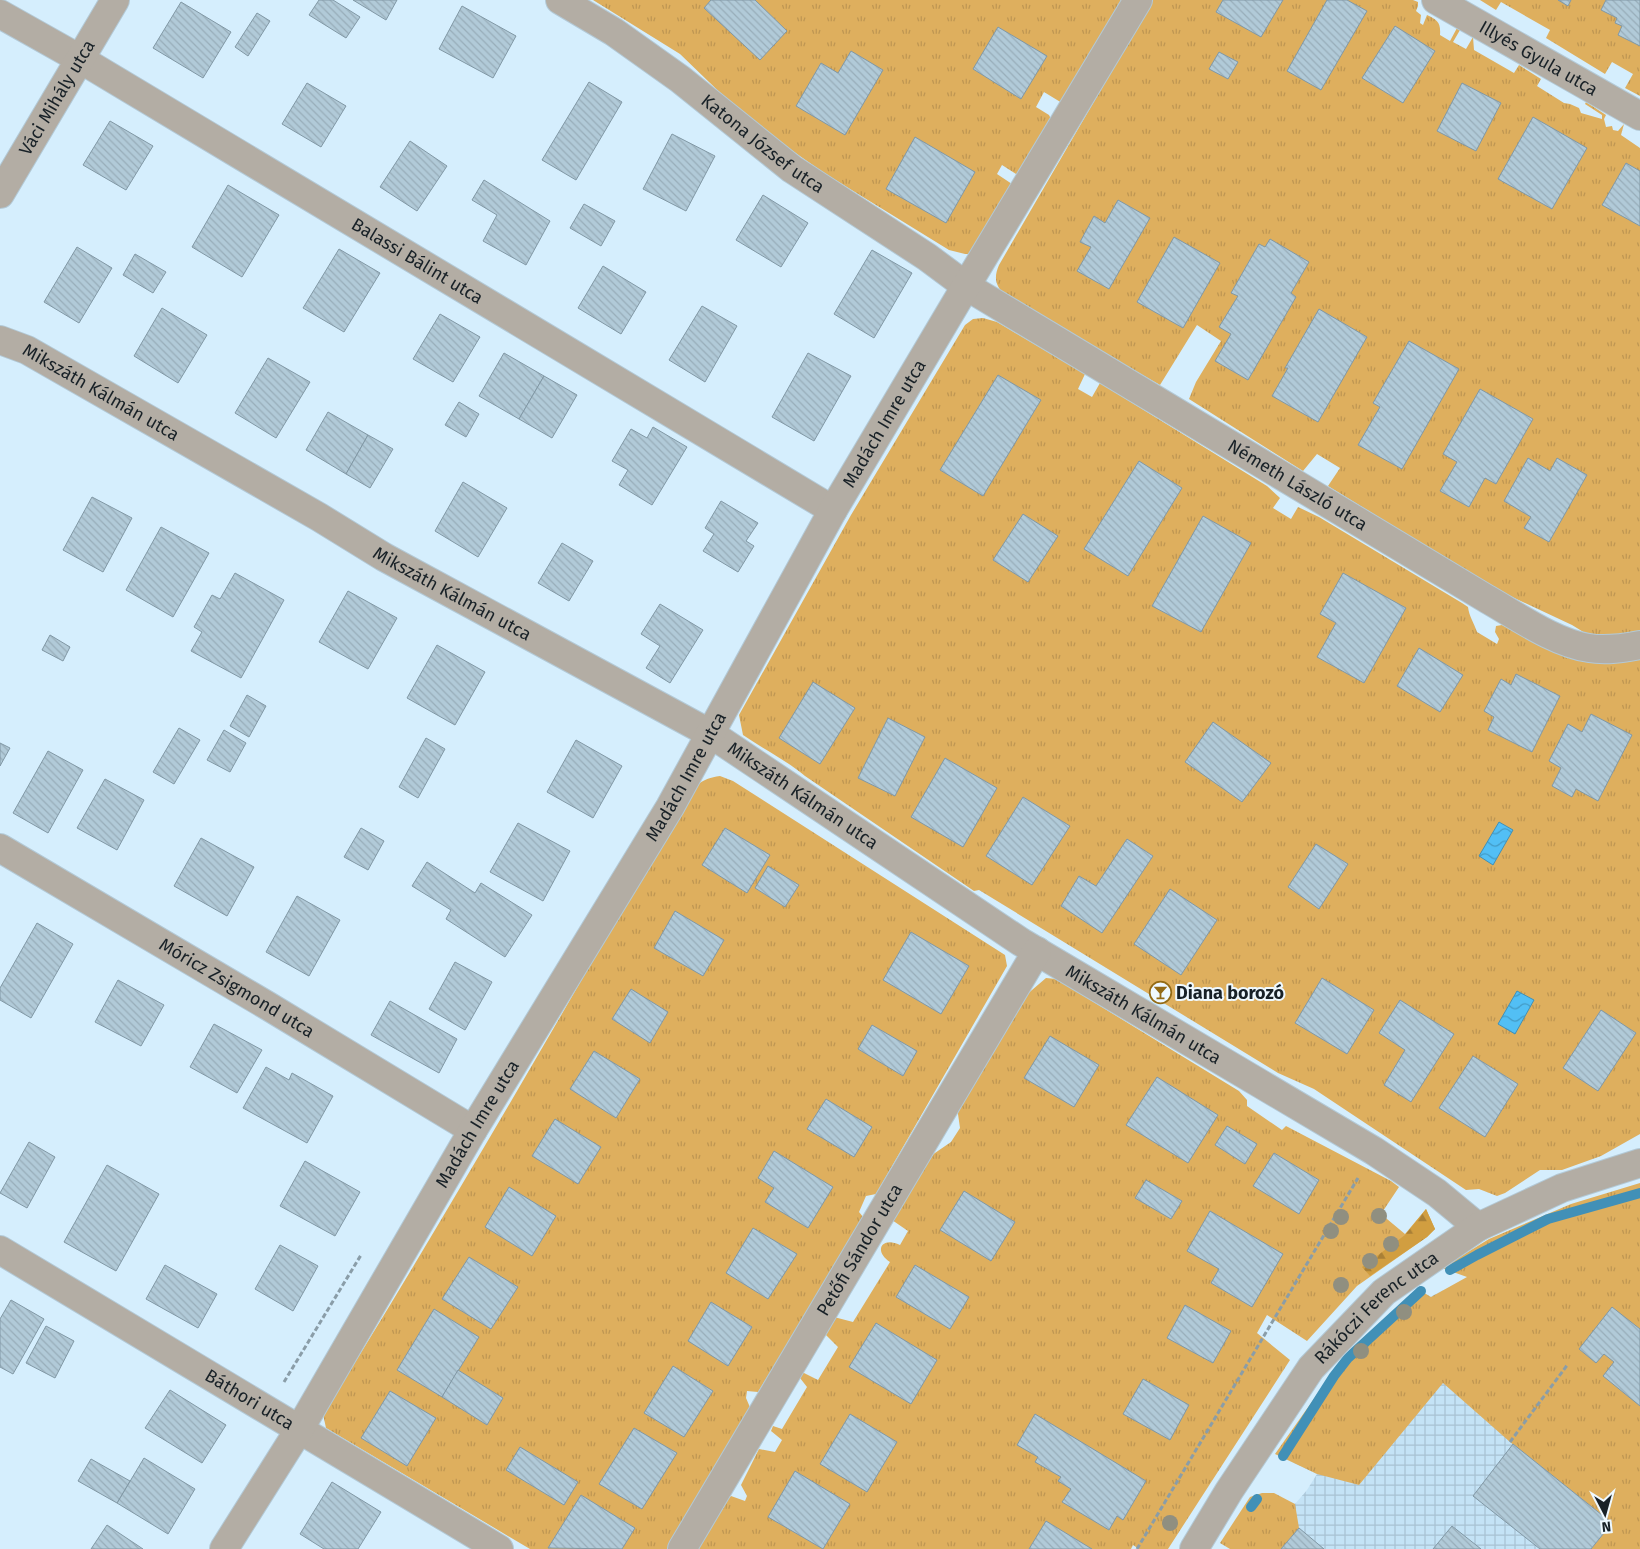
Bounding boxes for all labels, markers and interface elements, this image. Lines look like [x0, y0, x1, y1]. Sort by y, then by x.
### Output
street label: Illyés Gyula utca [1475, 16, 1602, 101]
street label: Váci Mihály utca [14, 36, 100, 159]
street label: Katona József utca [697, 89, 829, 198]
street label: Balassi Bálint utca [348, 213, 487, 309]
street label: Mikszáth Kálmán utca [19, 339, 183, 446]
street label: Madách Imre utca [838, 356, 931, 492]
street label: Németh László utca [1224, 435, 1372, 536]
street label: Mikszáth Kálmán utca [369, 542, 535, 646]
street label: Madách Imre utca [641, 708, 731, 845]
street label: Mikszáth Kálmán utca [723, 737, 882, 854]
street label: Móricz Zsigmond utca [155, 933, 318, 1042]
street label: Mikszáth Kálmán utca [1062, 960, 1225, 1069]
bar icon: Diana borozó [1148, 981, 1172, 1005]
place label: Diana borozó [1176, 982, 1284, 1004]
street label: Madách Imre utca [431, 1056, 524, 1192]
street label: Petőfi Sándor utca [812, 1180, 907, 1320]
street label: Rákóczi Ferenc utca [1310, 1247, 1443, 1369]
street label: Báthori utca [201, 1364, 298, 1435]
north arrow [1580, 1489, 1630, 1539]
text: N [1601, 1517, 1612, 1535]

